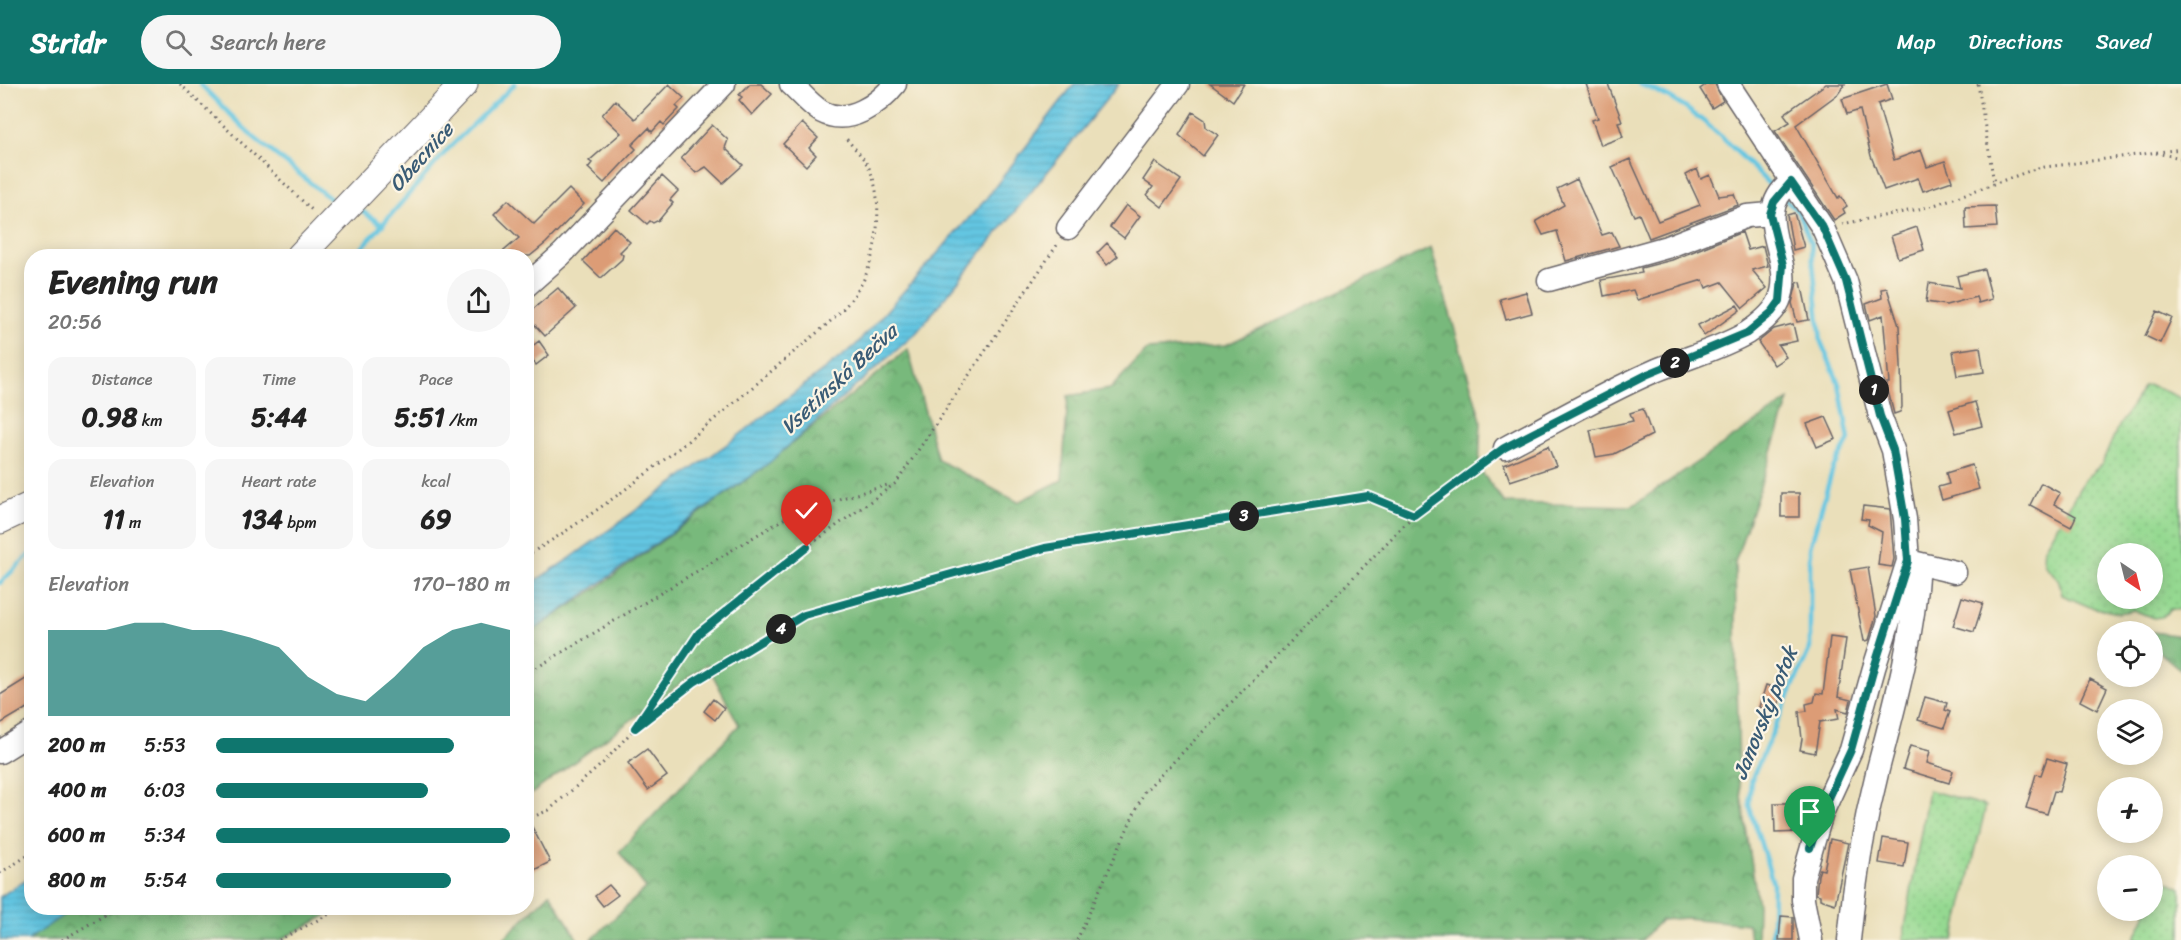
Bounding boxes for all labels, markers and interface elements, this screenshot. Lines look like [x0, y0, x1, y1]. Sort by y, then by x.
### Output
search box [141, 15, 561, 69]
text: Stridr [30, 18, 105, 67]
text: Search here [210, 23, 326, 62]
text: Map [1897, 23, 1935, 61]
text: Directions [1968, 23, 2063, 61]
text: Saved [2096, 23, 2151, 61]
icon: search [162, 26, 195, 59]
water label: Obecnice [379, 112, 465, 201]
text: Evening run [48, 253, 218, 311]
button: share [447, 269, 510, 332]
text: 20:56 [48, 305, 102, 340]
water label: Vsetínská Bečva [771, 313, 908, 444]
pin: 2 [1660, 348, 1690, 378]
text: 2 [1670, 348, 1680, 377]
text: Distance [92, 365, 152, 394]
text: Time [262, 365, 296, 394]
text: Pace [419, 365, 453, 394]
pin: 1 [1859, 375, 1889, 405]
text: 1 [1871, 375, 1877, 404]
text: 0.98 [82, 394, 137, 440]
text: 5:44 [251, 394, 307, 440]
text: 5:51 [394, 394, 445, 440]
text: km [137, 406, 162, 435]
text: /km [445, 406, 478, 435]
text: Elevation [90, 467, 154, 496]
text: Heart rate [241, 467, 317, 496]
text: kcal [421, 467, 451, 496]
pin [781, 485, 832, 547]
icon: check [790, 494, 823, 527]
text: 11 [103, 496, 125, 542]
text: 134 [241, 496, 283, 542]
text: 69 [421, 496, 451, 542]
pin: 3 [1229, 501, 1259, 531]
text: 3 [1240, 501, 1248, 530]
text: m [125, 508, 141, 537]
text: bpm [283, 508, 317, 537]
north arrow [2097, 543, 2163, 609]
map controls [2097, 543, 2163, 921]
text: Elevation [48, 567, 129, 602]
text: 170–180 m [412, 567, 510, 602]
pin: 4 [766, 614, 796, 644]
text: 4 [776, 614, 786, 643]
button: locate [2097, 621, 2163, 687]
water label: Janovský potok [1721, 638, 1810, 785]
button: layers [2097, 699, 2163, 765]
text: 200 m [48, 728, 105, 763]
text: 5:53 [144, 728, 185, 763]
text: 400 m [48, 773, 106, 808]
text: 6:03 [144, 773, 185, 808]
button: + [2097, 777, 2163, 843]
pin [1784, 786, 1835, 848]
icon: arrive [1793, 795, 1826, 828]
text: 600 m [48, 818, 105, 853]
text: 5:34 [144, 818, 186, 853]
button: − [2097, 855, 2163, 921]
text: 800 m [48, 863, 106, 898]
text: 5:54 [144, 863, 187, 898]

